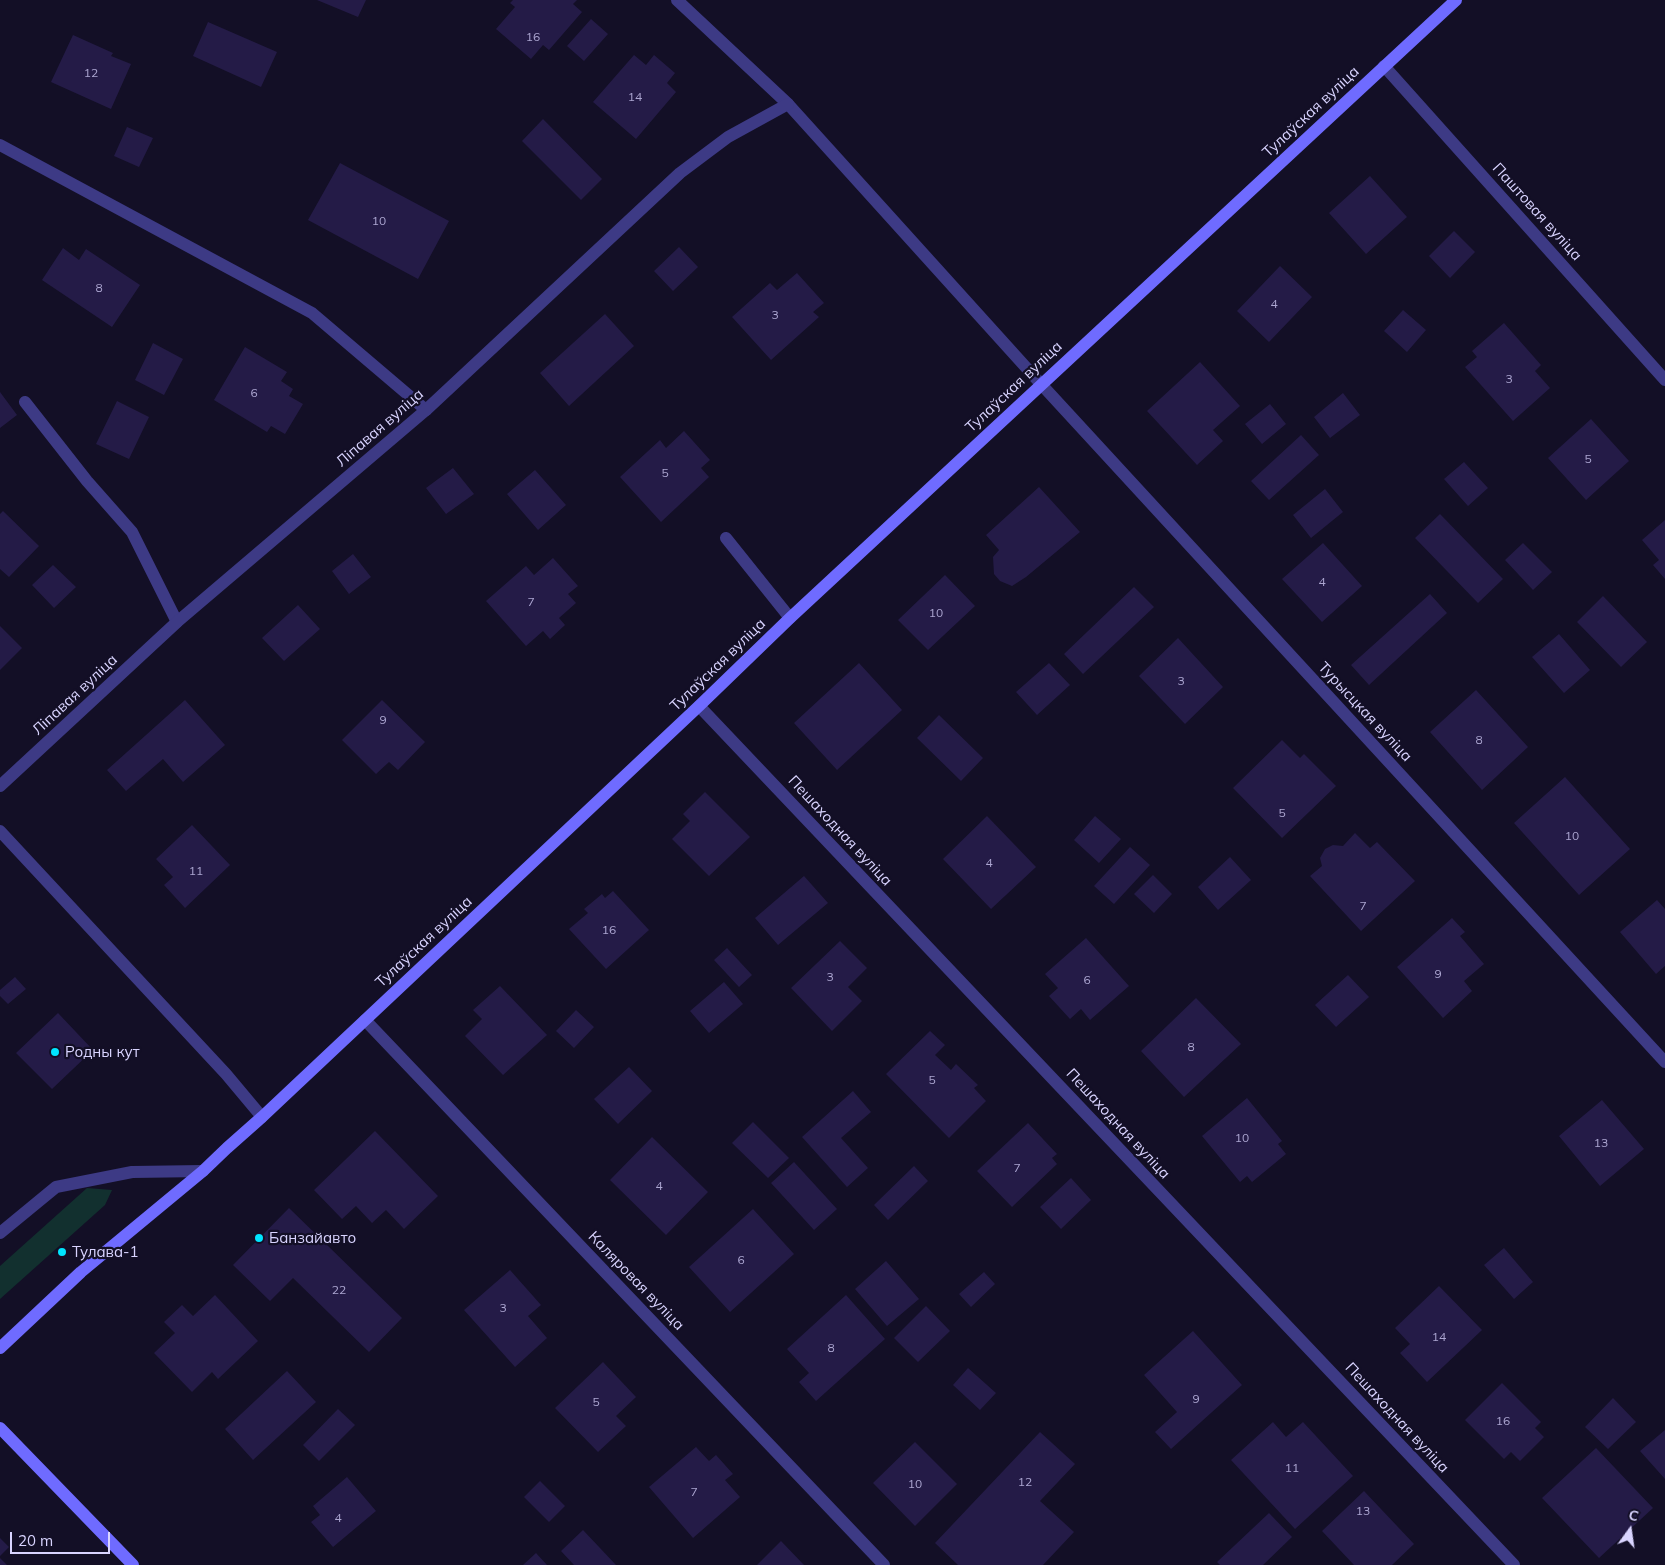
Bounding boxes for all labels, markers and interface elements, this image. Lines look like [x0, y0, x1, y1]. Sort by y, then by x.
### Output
house number: 16 [526, 30, 540, 44]
street label: Тулаўская вуліца [1259, 63, 1363, 161]
house number: 12 [84, 66, 98, 80]
house number: 14 [628, 90, 642, 104]
street label: Паштовая вуліца [1489, 160, 1585, 264]
house number: 10 [372, 214, 386, 228]
house number: 8 [95, 281, 103, 295]
house number: 4 [1270, 297, 1278, 311]
house number: 3 [771, 308, 779, 322]
street label: Тулаўская вуліца [962, 338, 1066, 436]
house number: 3 [1505, 372, 1513, 386]
street label: Ліпавая вуліца [333, 385, 427, 471]
house number: 6 [250, 386, 258, 400]
house number: 5 [1584, 452, 1592, 466]
house number: 5 [661, 466, 669, 480]
house number: 4 [1318, 575, 1326, 589]
house number: 7 [527, 595, 535, 609]
house number: 10 [929, 606, 943, 620]
street label: Тулаўская вуліца [667, 615, 769, 715]
street label: Ліпавая вуліца [29, 651, 121, 739]
street label: Турысцкая вуліца [1314, 659, 1416, 765]
house number: 3 [1177, 674, 1185, 688]
house number: 9 [379, 713, 387, 727]
house number: 8 [1475, 733, 1483, 747]
street label: Пешаходная вуліца [784, 772, 896, 890]
house number: 5 [1278, 806, 1286, 820]
house number: 10 [1565, 829, 1579, 843]
house number: 4 [985, 856, 993, 870]
house number: 11 [189, 864, 203, 878]
street label: Тулаўская вуліца [372, 893, 476, 991]
house number: 7 [1359, 899, 1367, 913]
house number: 16 [602, 923, 616, 937]
house number: 9 [1434, 967, 1442, 981]
house number: 3 [826, 970, 834, 984]
house number: 6 [1083, 973, 1091, 987]
house number: 8 [1187, 1040, 1195, 1054]
place label: Родны кут [65, 1043, 139, 1061]
marker: Родны кут [49, 1046, 61, 1058]
street label: Пешаходная вуліца [1062, 1065, 1174, 1183]
house number: 5 [928, 1073, 936, 1087]
house number: 10 [1235, 1131, 1249, 1145]
house number: 13 [1594, 1136, 1608, 1150]
house number: 7 [1013, 1161, 1021, 1175]
house number: 4 [655, 1179, 663, 1193]
street label: Каляровая вуліца [584, 1228, 688, 1334]
place label: Банзайавто [269, 1229, 356, 1247]
marker: Банзайавто [253, 1232, 265, 1244]
place label: Тулава-1 [72, 1243, 139, 1261]
marker: Тулава-1 [56, 1246, 68, 1258]
house number: 6 [737, 1253, 745, 1267]
house number: 22 [332, 1283, 346, 1297]
house number: 3 [499, 1301, 507, 1315]
house number: 14 [1432, 1330, 1446, 1344]
house number: 8 [827, 1341, 835, 1355]
street label: Пешаходная вуліца [1341, 1359, 1453, 1477]
house number: 9 [1192, 1392, 1200, 1406]
house number: 5 [592, 1395, 600, 1409]
house number: 16 [1496, 1414, 1510, 1428]
house number: 11 [1285, 1461, 1299, 1475]
house number: 12 [1018, 1475, 1032, 1489]
house number: 10 [908, 1477, 922, 1491]
house number: 7 [690, 1485, 698, 1499]
house number: 13 [1356, 1504, 1370, 1518]
north arrow [1605, 1505, 1655, 1555]
text: С [1627, 1506, 1640, 1525]
house number: 4 [334, 1511, 342, 1525]
scale bar [12, 1522, 112, 1554]
text: 20 m [18, 1531, 53, 1550]

